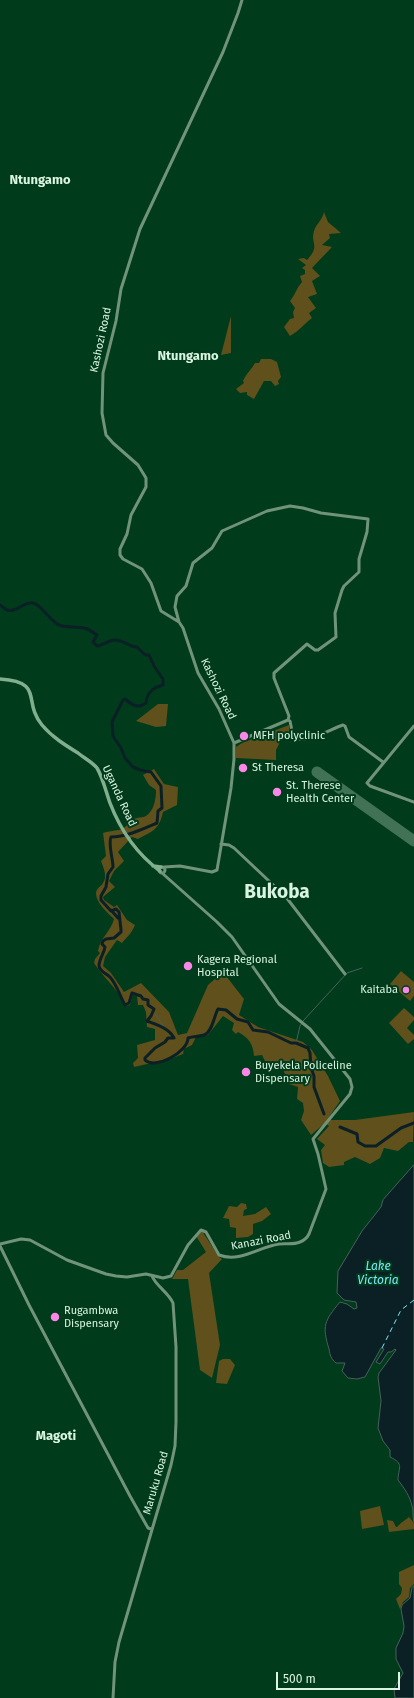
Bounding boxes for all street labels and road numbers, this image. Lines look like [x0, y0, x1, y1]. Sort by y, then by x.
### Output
street label: Kashozi Road [88, 306, 114, 374]
street label: Kashozi Road [198, 656, 238, 722]
street label: Uganda Road [99, 763, 139, 829]
street label: Kanazi Road [230, 1229, 292, 1253]
street label: Maruku Road [141, 1450, 171, 1516]

